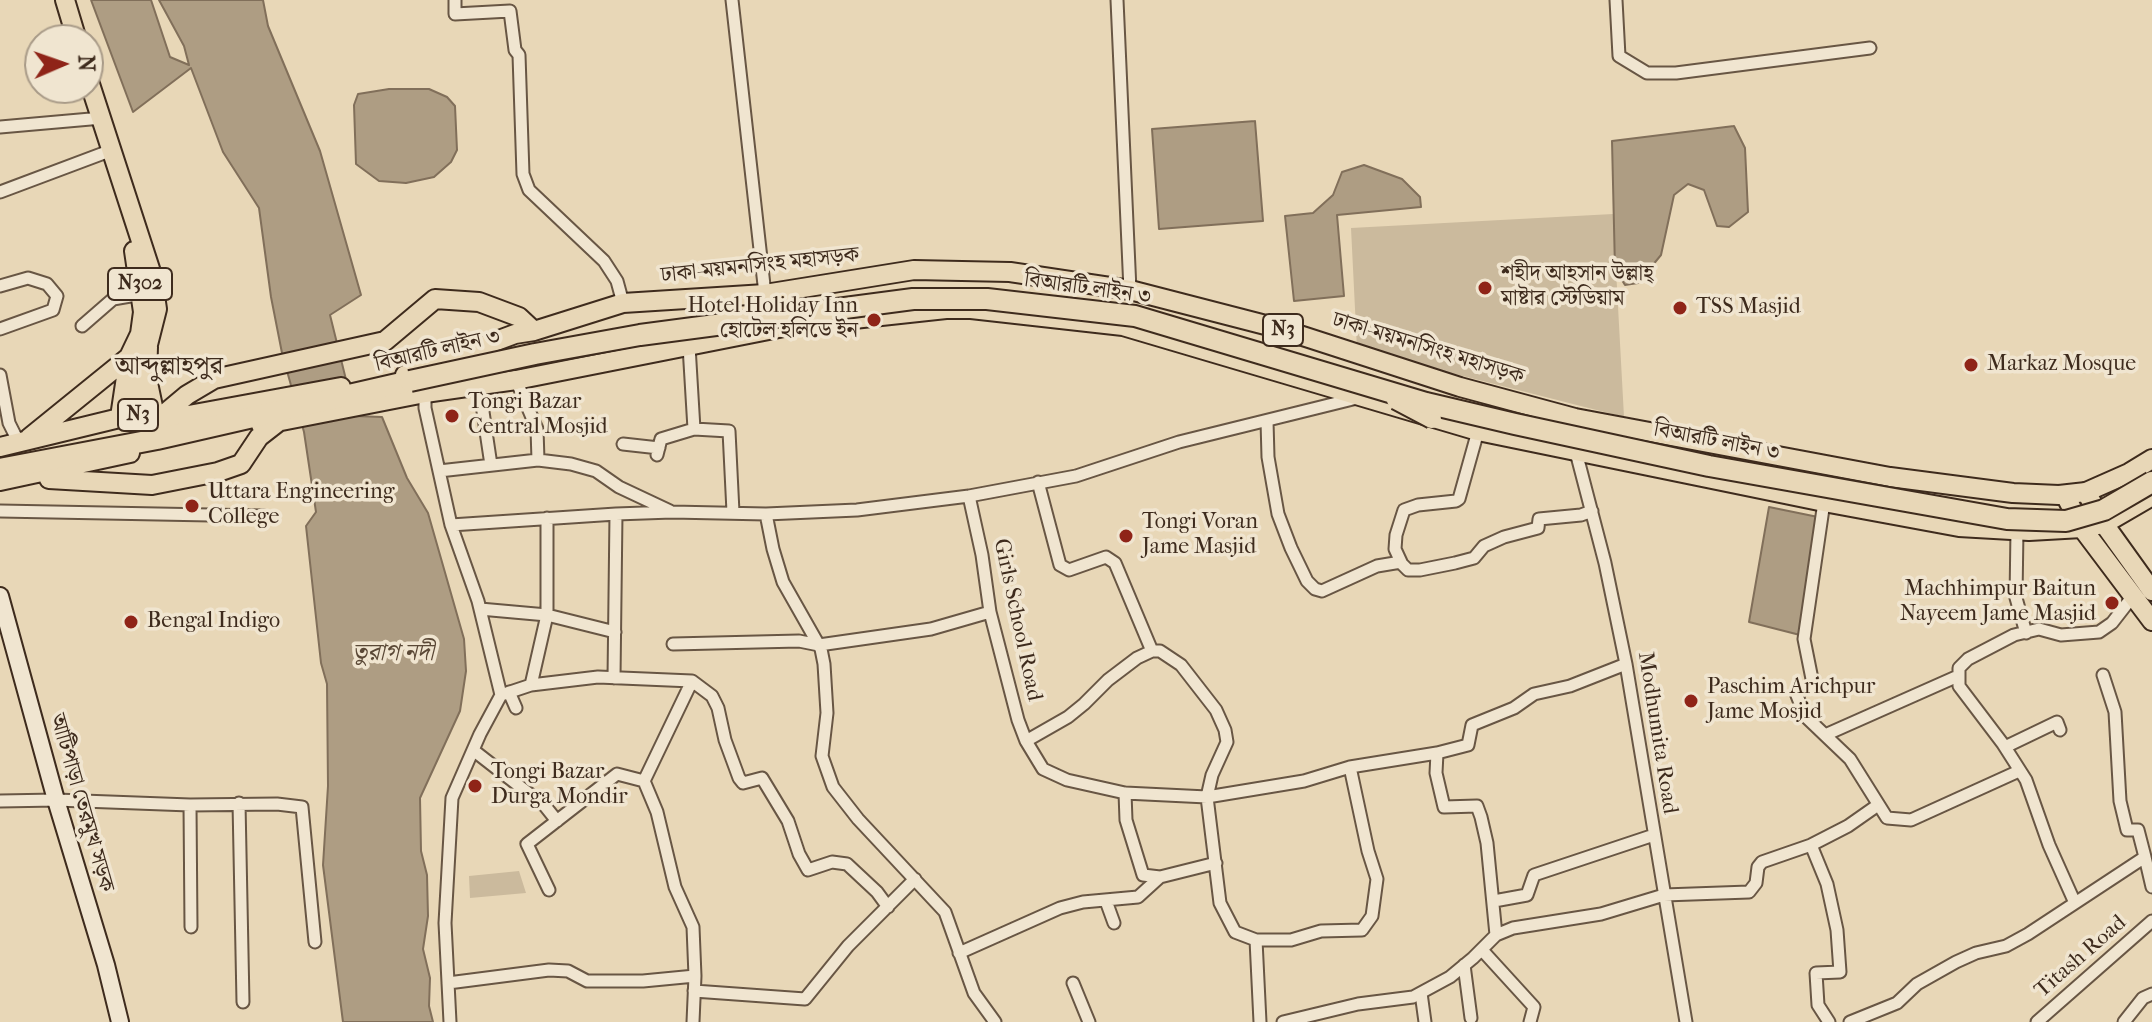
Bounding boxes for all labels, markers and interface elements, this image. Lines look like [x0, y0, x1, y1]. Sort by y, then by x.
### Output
north arrow [24, 24, 104, 104]
text: N [73, 54, 99, 72]
street label: ঢাকা-ময়মনসিংহ মহাসড়ক [660, 242, 860, 290]
place label: শহীদ আহসান উল্লাহ্‌ মাষ্টার স্টেডিয়াম [1501, 262, 1654, 314]
street label: বিআরটি লাইন ৩ [1023, 267, 1153, 311]
road number: N302 [108, 268, 172, 300]
marker: শহীদ আহসান উল্লাহ্‌ মাষ্টার স্টেডিয়াম [1476, 279, 1494, 297]
place label: Hotel Holiday Inn হোটেল হলিডে ইন [687, 294, 858, 346]
place label: TSS Masjid [1696, 295, 1801, 321]
marker: TSS Masjid [1671, 299, 1689, 317]
street label: ঢাকা-ময়মনসিংহ মহাসড়ক [1329, 307, 1527, 391]
marker: Hotel Holiday Inn হোটেল হলিডে ইন [865, 311, 883, 329]
road number: N3 [1263, 314, 1303, 346]
street label: বিআরটি লাইন ৩ [373, 324, 503, 378]
district label: আব্দুল্লাহপুর [115, 352, 223, 384]
place label: Markaz Mosque [1987, 352, 2136, 378]
marker: Markaz Mosque [1962, 356, 1980, 374]
place label: Tongi Bazar Central Mosjid [468, 390, 608, 442]
road number: N3 [118, 399, 158, 431]
marker: Tongi Bazar Central Mosjid [443, 407, 461, 425]
street label: বিআরটি লাইন ৩ [1652, 417, 1782, 467]
place label: Uttara Engineering College [208, 480, 395, 532]
marker: Uttara Engineering College [183, 497, 201, 515]
place label: Tongi Voran Jame Masjid [1142, 510, 1258, 562]
marker: Tongi Voran Jame Masjid [1117, 527, 1135, 545]
street label: Girls School Road [987, 536, 1047, 704]
place label: Machhimpur Baitun Nayeem Jame Masjid [1900, 577, 2096, 628]
marker: Machhimpur Baitun Nayeem Jame Masjid [2103, 594, 2121, 612]
place label: Bengal Indigo [147, 609, 280, 635]
marker: Bengal Indigo [122, 613, 140, 631]
water label: তুরাগ নদী [352, 640, 434, 668]
street label: Modhumita Road [1631, 650, 1683, 816]
place label: Paschim Arichpur Jame Mosjid [1707, 675, 1875, 726]
marker: Paschim Arichpur Jame Mosjid [1682, 692, 1700, 710]
street label: আটিপাড়া তেরমুখ সড়ক [43, 711, 119, 895]
place label: Tongi Bazar Durga Mondir [491, 760, 628, 812]
marker: Tongi Bazar Durga Mondir [466, 777, 484, 795]
street label: Titash Road [2030, 910, 2132, 1004]

